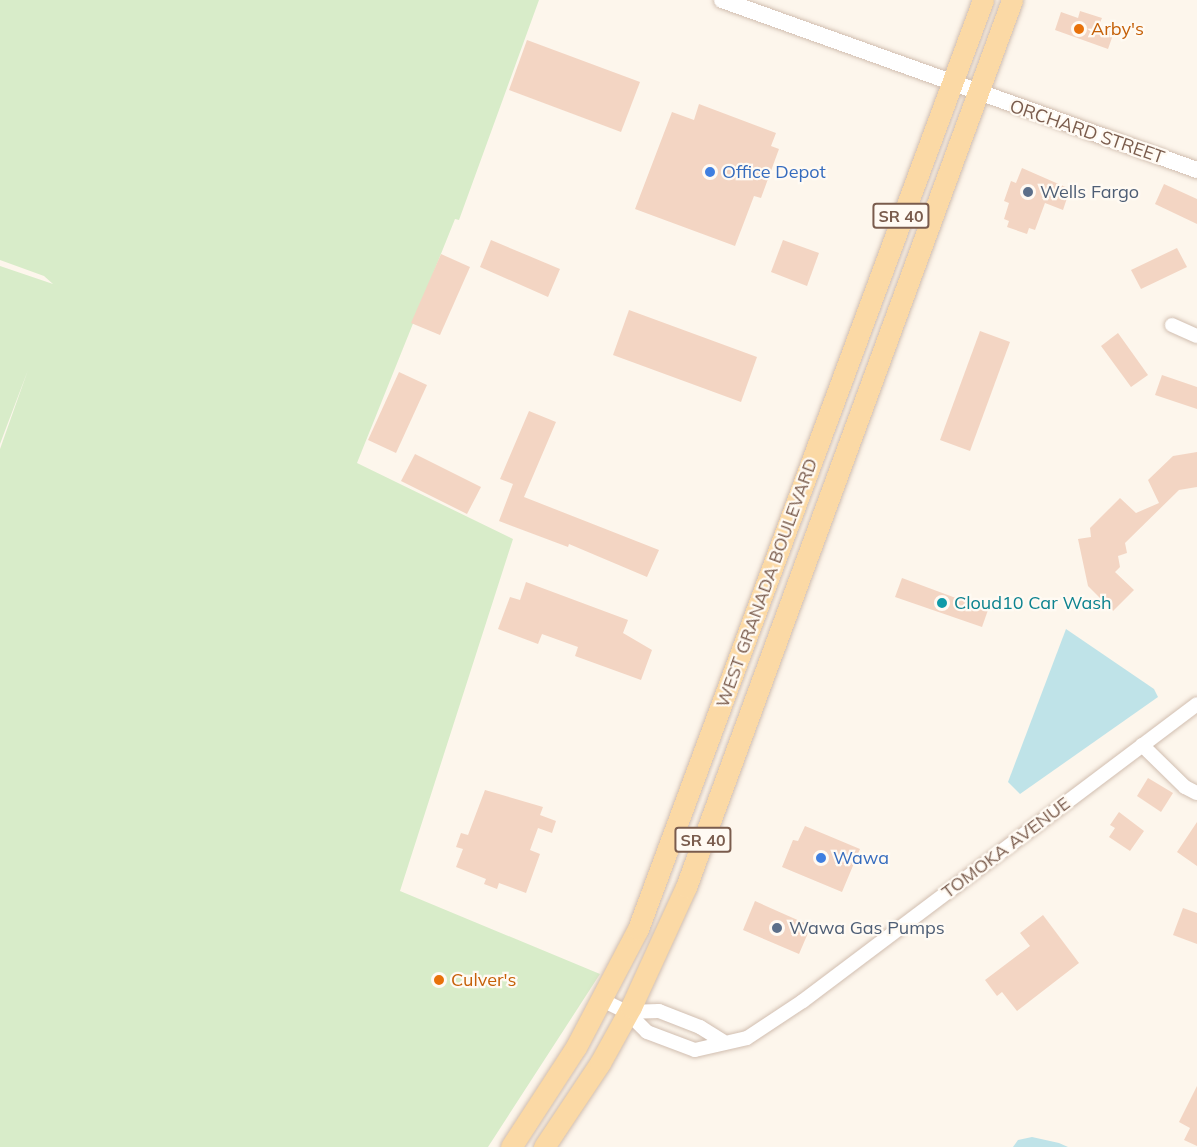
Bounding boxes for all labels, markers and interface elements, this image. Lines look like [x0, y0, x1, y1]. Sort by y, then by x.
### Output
place label: Arby's [1091, 18, 1144, 40]
marker: Arby's [1072, 22, 1086, 36]
street label: ORCHARD STREET [1007, 95, 1167, 169]
place label: Office Depot [722, 161, 826, 183]
marker: Office Depot [703, 165, 717, 179]
place label: Wells Fargo [1040, 181, 1139, 203]
marker: Wells Fargo [1021, 185, 1035, 199]
road number: SR 40 [871, 203, 931, 229]
street label: WEST GRANADA BOULEVARD [712, 455, 822, 711]
place label: Cloud10 Car Wash [954, 592, 1112, 614]
marker: Cloud10 Car Wash [935, 596, 949, 610]
street label: TOMOKA AVENUE [938, 793, 1074, 903]
road number: SR 40 [673, 827, 733, 853]
place label: Wawa [833, 847, 889, 869]
marker: Wawa [814, 851, 828, 865]
place label: Wawa Gas Pumps [789, 917, 945, 939]
marker: Wawa Gas Pumps [770, 921, 784, 935]
place label: Culver's [451, 969, 516, 991]
marker: Culver's [432, 973, 446, 987]

